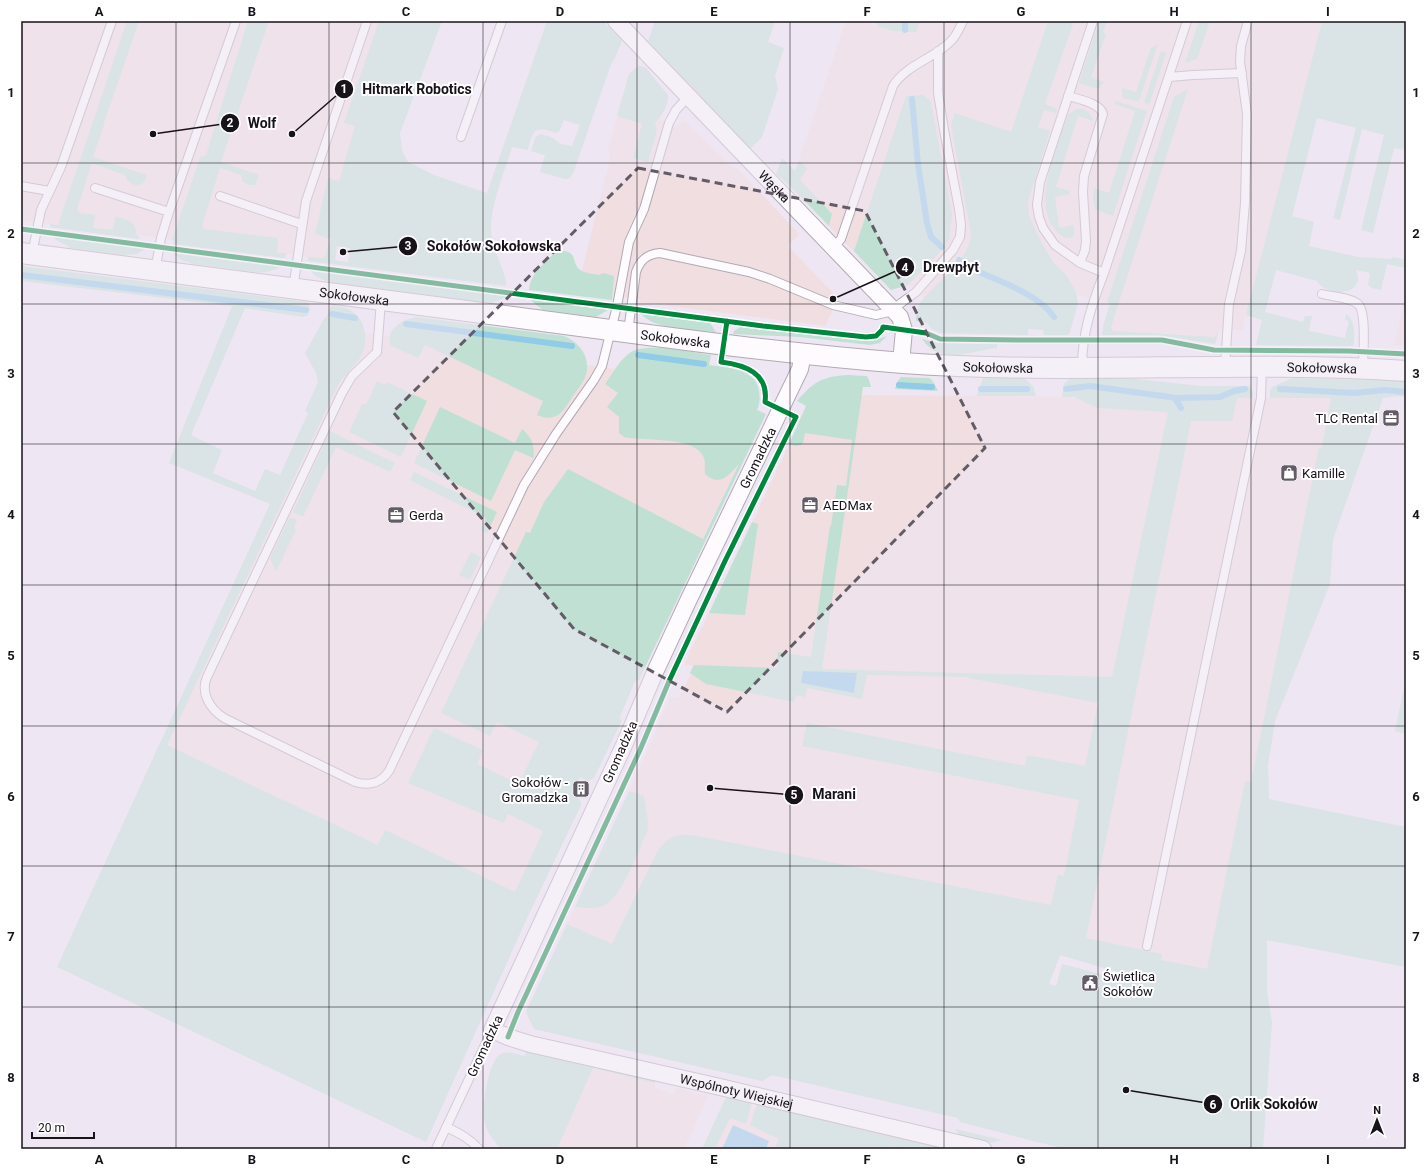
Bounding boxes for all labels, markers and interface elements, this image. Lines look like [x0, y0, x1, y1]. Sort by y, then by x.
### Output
text: A [95, 4, 104, 19]
text: B [248, 4, 256, 19]
text: C [402, 4, 411, 19]
text: D [556, 4, 564, 19]
text: E [710, 4, 718, 19]
text: F [863, 4, 871, 19]
text: G [1017, 4, 1026, 19]
text: H [1169, 4, 1179, 19]
text: I [1326, 4, 1330, 19]
callout: Hitmark Robotics [334, 76, 479, 102]
text: Hitmark Robotics [362, 81, 472, 97]
text: 1 [341, 82, 347, 96]
text: 1 [7, 85, 15, 100]
text: 1 [1412, 85, 1420, 100]
callout: Wolf [220, 110, 284, 136]
text: Wolf [248, 115, 277, 131]
text: 2 [227, 116, 234, 130]
street label: Wąska [756, 167, 793, 205]
text: 2 [7, 226, 15, 241]
text: 2 [1412, 226, 1420, 241]
callout: Sokołów Sokołowska [398, 233, 569, 259]
text: Sokołów Sokołowska [427, 238, 562, 254]
text: 3 [405, 239, 412, 253]
callout: Drewpłyt [895, 254, 986, 280]
text: Drewpłyt [923, 259, 979, 275]
text: 4 [902, 261, 909, 275]
street label: Sokołowska [318, 284, 390, 308]
street label: Sokołowska [640, 327, 711, 350]
street label: Sokołowska [963, 359, 1033, 375]
street label: Sokołowska [1287, 359, 1357, 376]
text: 3 [7, 366, 15, 381]
text: 3 [1412, 366, 1420, 381]
office icon: TLC Rental [1381, 408, 1401, 428]
place label: TLC Rental [1315, 411, 1378, 426]
street label: Gromadzka [737, 425, 779, 491]
shop icon: Kamille [1279, 463, 1299, 483]
place label: Kamille [1302, 466, 1345, 481]
office icon: AEDMax [800, 495, 820, 515]
place label: AEDMax [823, 498, 873, 513]
office icon: Gerda [386, 505, 406, 525]
text: 4 [7, 507, 15, 522]
text: 4 [1412, 507, 1420, 522]
place label: Gerda [409, 508, 443, 523]
text: 5 [7, 648, 15, 663]
text: 5 [1412, 648, 1420, 663]
street label: Gromadzka [600, 719, 640, 785]
place label: Sokołów - Gromadzka [502, 775, 568, 805]
building icon: Sokołów - Gromadzka [571, 779, 591, 799]
callout: Marani [784, 782, 864, 808]
text: Marani [812, 786, 856, 802]
text: 5 [791, 788, 798, 802]
text: 6 [7, 789, 15, 804]
text: 6 [1412, 789, 1420, 804]
text: 7 [7, 929, 15, 944]
text: 7 [1412, 929, 1420, 944]
place label: Świetlica Sokołów [1103, 969, 1155, 999]
public building icon: Świetlica Sokołów [1080, 973, 1100, 993]
street label: Gromadzka [464, 1013, 506, 1079]
text: 8 [7, 1070, 15, 1085]
text: 8 [1412, 1070, 1420, 1085]
street label: Wspólnoty Wiejskiej [679, 1071, 795, 1111]
callout: Orlik Sokołów [1203, 1091, 1326, 1117]
text: Orlik Sokołów [1230, 1096, 1318, 1112]
text: 6 [1210, 1098, 1217, 1112]
north arrow [1357, 1100, 1397, 1140]
text: N [1373, 1104, 1381, 1117]
scale bar [32, 1114, 94, 1140]
text: 20 m [38, 1121, 65, 1135]
text: A [95, 1152, 104, 1167]
text: B [248, 1152, 256, 1167]
text: C [402, 1152, 411, 1167]
text: D [556, 1152, 564, 1167]
text: E [710, 1152, 718, 1167]
text: F [863, 1152, 871, 1167]
text: G [1017, 1152, 1026, 1167]
text: H [1169, 1152, 1179, 1167]
text: I [1326, 1152, 1330, 1167]

